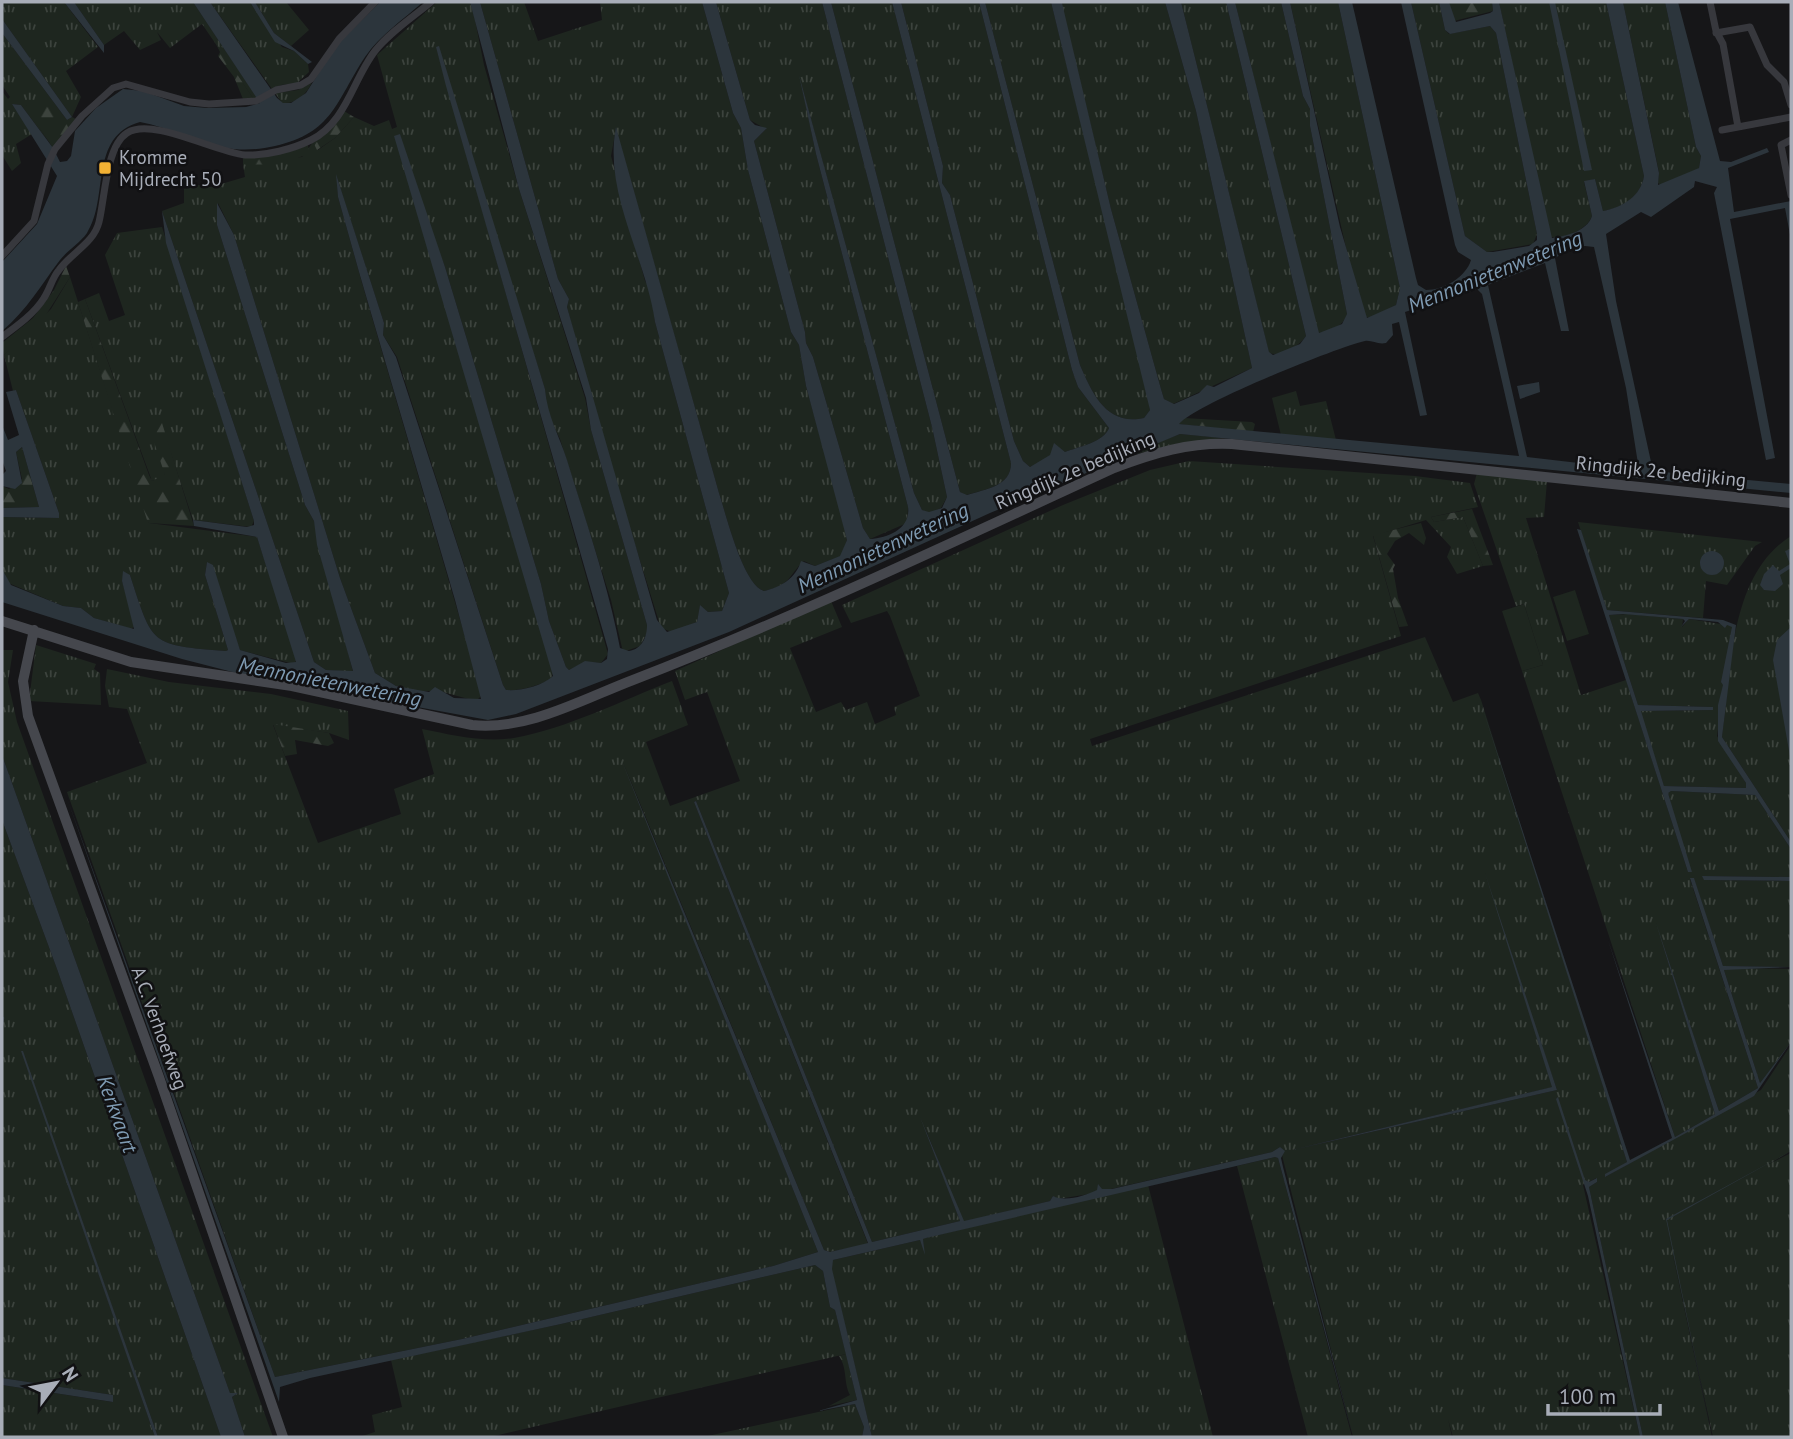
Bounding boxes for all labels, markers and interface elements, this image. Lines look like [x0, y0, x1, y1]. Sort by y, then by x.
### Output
place label: Kromme Mijdrecht 50 [119, 145, 222, 191]
marker: Kromme Mijdrecht 50 [97, 160, 113, 176]
water label: Mennonietenwetering [1404, 224, 1586, 319]
street label: Ringdijk 2e bedijking [992, 426, 1158, 514]
street label: Ringdijk 2e bedijking [1575, 450, 1747, 492]
water label: Mennonietenwetering [793, 496, 973, 599]
water label: Mennonietenwetering [236, 651, 424, 713]
street label: A.C. Verhoefweg [127, 963, 193, 1093]
water label: Kerkvaart [91, 1071, 144, 1158]
north arrow [21, 1348, 91, 1418]
text: N [57, 1362, 84, 1386]
scale bar [1548, 1372, 1660, 1416]
text: 100 m [1559, 1383, 1616, 1410]

